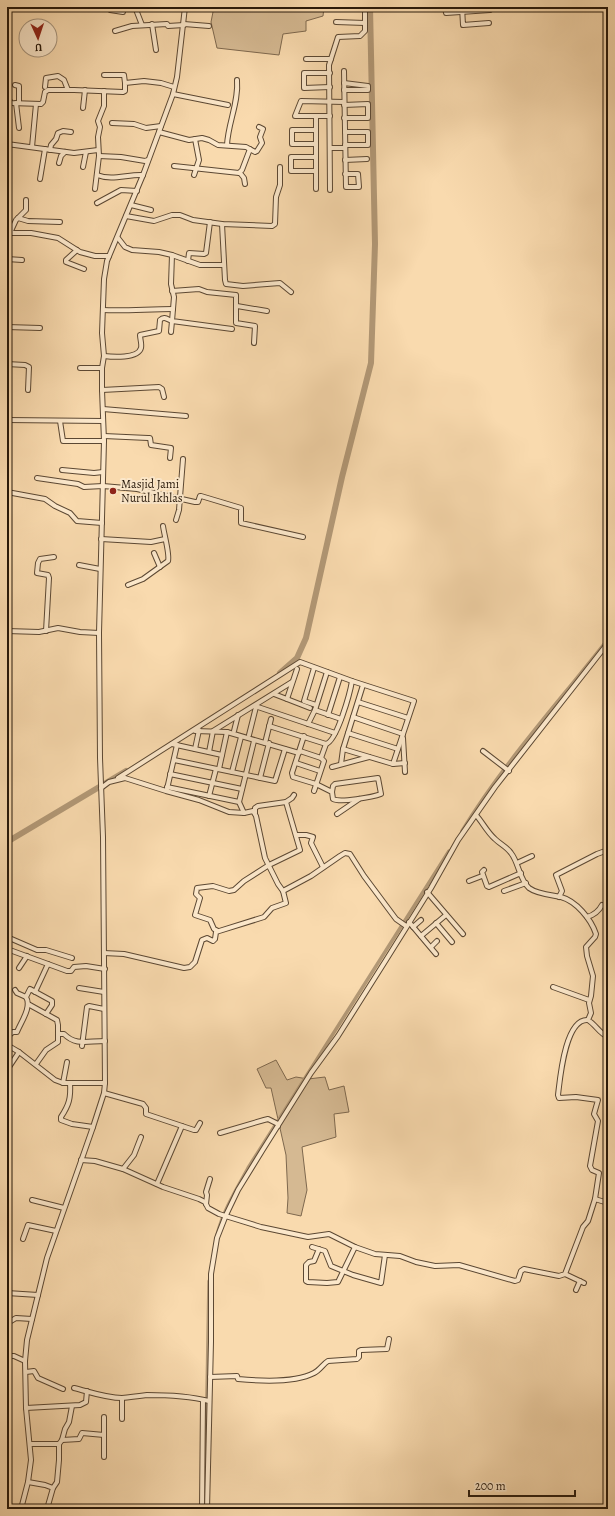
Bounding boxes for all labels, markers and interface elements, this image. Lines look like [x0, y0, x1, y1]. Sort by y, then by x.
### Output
north arrow [18, 18, 58, 58]
text: U [34, 40, 43, 55]
place label: Masjid Jami Nurul Ikhlas [121, 476, 183, 506]
marker: Masjid Jami Nurul Ikhlas [108, 486, 118, 496]
scale bar [469, 1472, 575, 1498]
text: 200 m [475, 1478, 506, 1494]

